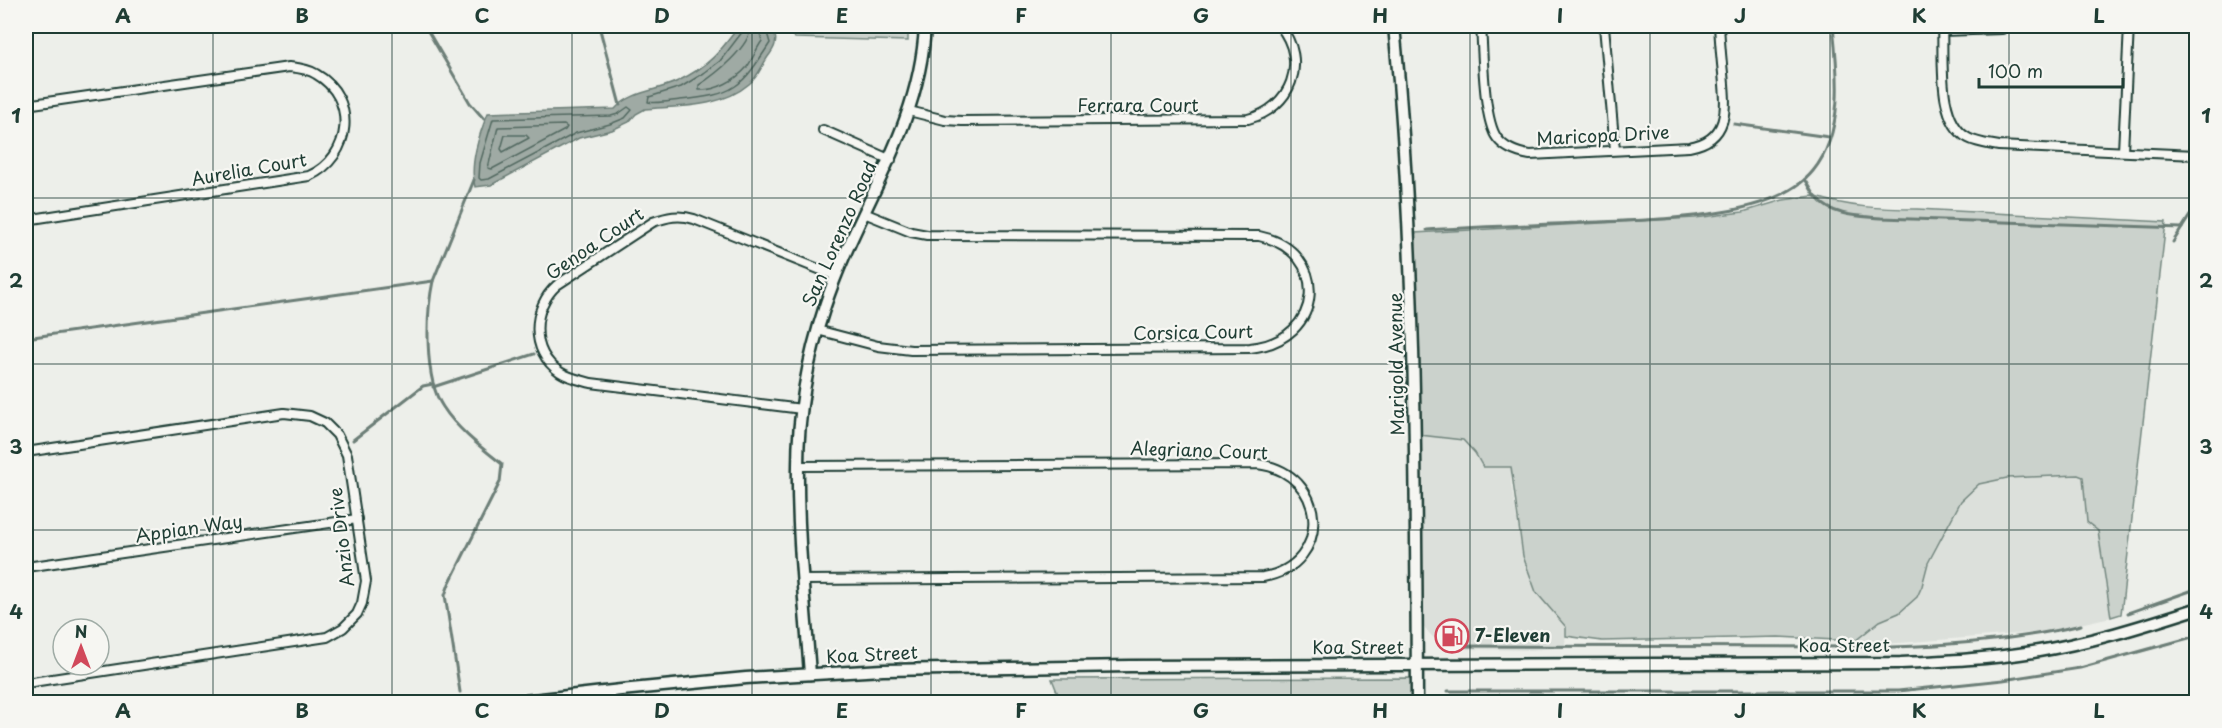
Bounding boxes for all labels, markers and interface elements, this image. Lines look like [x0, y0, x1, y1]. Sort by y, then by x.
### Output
text: A [115, 0, 131, 30]
text: B [295, 0, 309, 30]
text: C [474, 0, 490, 30]
text: D [654, 0, 670, 30]
text: E [836, 0, 848, 30]
text: F [1015, 0, 1027, 30]
text: G [1193, 0, 1209, 30]
text: H [1372, 0, 1388, 30]
text: I [1557, 0, 1563, 30]
text: J [1734, 0, 1746, 30]
text: K [1912, 0, 1927, 30]
text: L [2093, 0, 2105, 30]
scale bar [1979, 51, 2123, 89]
text: 100 m [1988, 57, 2043, 84]
street label: Ferrara Court [1077, 91, 1199, 118]
text: 1 [11, 100, 21, 130]
text: 1 [2201, 100, 2211, 130]
street label: Maricopa Drive [1536, 118, 1670, 151]
street label: Aurelia Court [189, 145, 308, 192]
street label: San Lorenzo Road [794, 156, 883, 311]
street label: Genoa Court [540, 200, 649, 286]
text: 2 [9, 265, 23, 295]
text: 2 [2199, 265, 2213, 295]
street label: Marigold Avenue [1381, 292, 1410, 436]
street label: Corsica Court [1133, 317, 1253, 346]
text: 3 [9, 431, 23, 461]
text: 3 [2199, 431, 2213, 461]
street label: Alegriano Court [1130, 434, 1268, 465]
street label: Anzio Drive [321, 486, 360, 588]
street label: Appian Way [133, 507, 244, 548]
text: 4 [9, 596, 23, 626]
text: 4 [2199, 596, 2213, 626]
north arrow [51, 617, 111, 677]
fuel station icon: 7-Eleven [1434, 618, 1470, 654]
text: N [75, 619, 87, 643]
place label: 7-Eleven [1475, 621, 1550, 648]
street label: Koa Street [1798, 631, 1890, 658]
street label: Koa Street [1312, 633, 1404, 660]
street label: Koa Street [825, 638, 918, 669]
text: A [115, 695, 131, 725]
text: B [295, 695, 309, 725]
text: C [474, 695, 490, 725]
text: D [654, 695, 670, 725]
text: E [836, 695, 848, 725]
text: F [1015, 695, 1027, 725]
text: G [1193, 695, 1209, 725]
text: H [1372, 695, 1388, 725]
text: I [1557, 695, 1563, 725]
text: J [1734, 695, 1746, 725]
text: K [1912, 695, 1927, 725]
text: L [2093, 695, 2105, 725]

